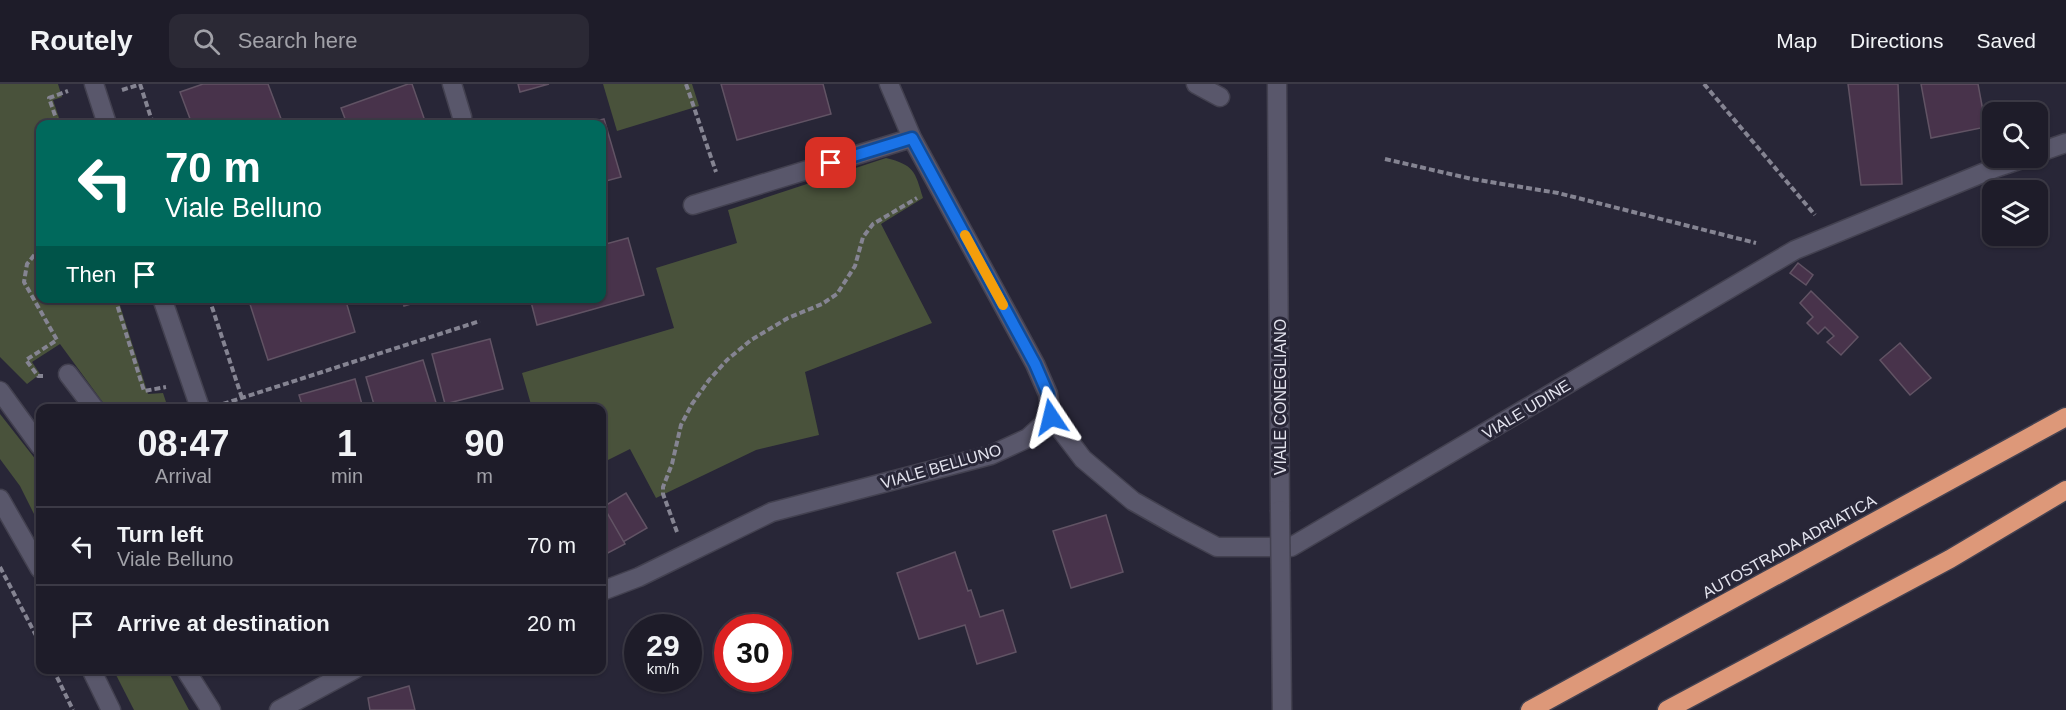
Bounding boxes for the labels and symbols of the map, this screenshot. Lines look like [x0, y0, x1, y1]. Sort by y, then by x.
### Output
pin [805, 137, 856, 188]
street label: VIALE CONEGLIANO [1272, 319, 1289, 475]
street label: VIALE UDINE [1479, 376, 1573, 442]
position arrow [1019, 385, 1083, 449]
street label: VIALE BELLUNO [879, 441, 1003, 492]
street label: AUTOSTRADA ADRIATICA [1699, 491, 1879, 601]
speed limit sign: 30 [714, 614, 792, 692]

